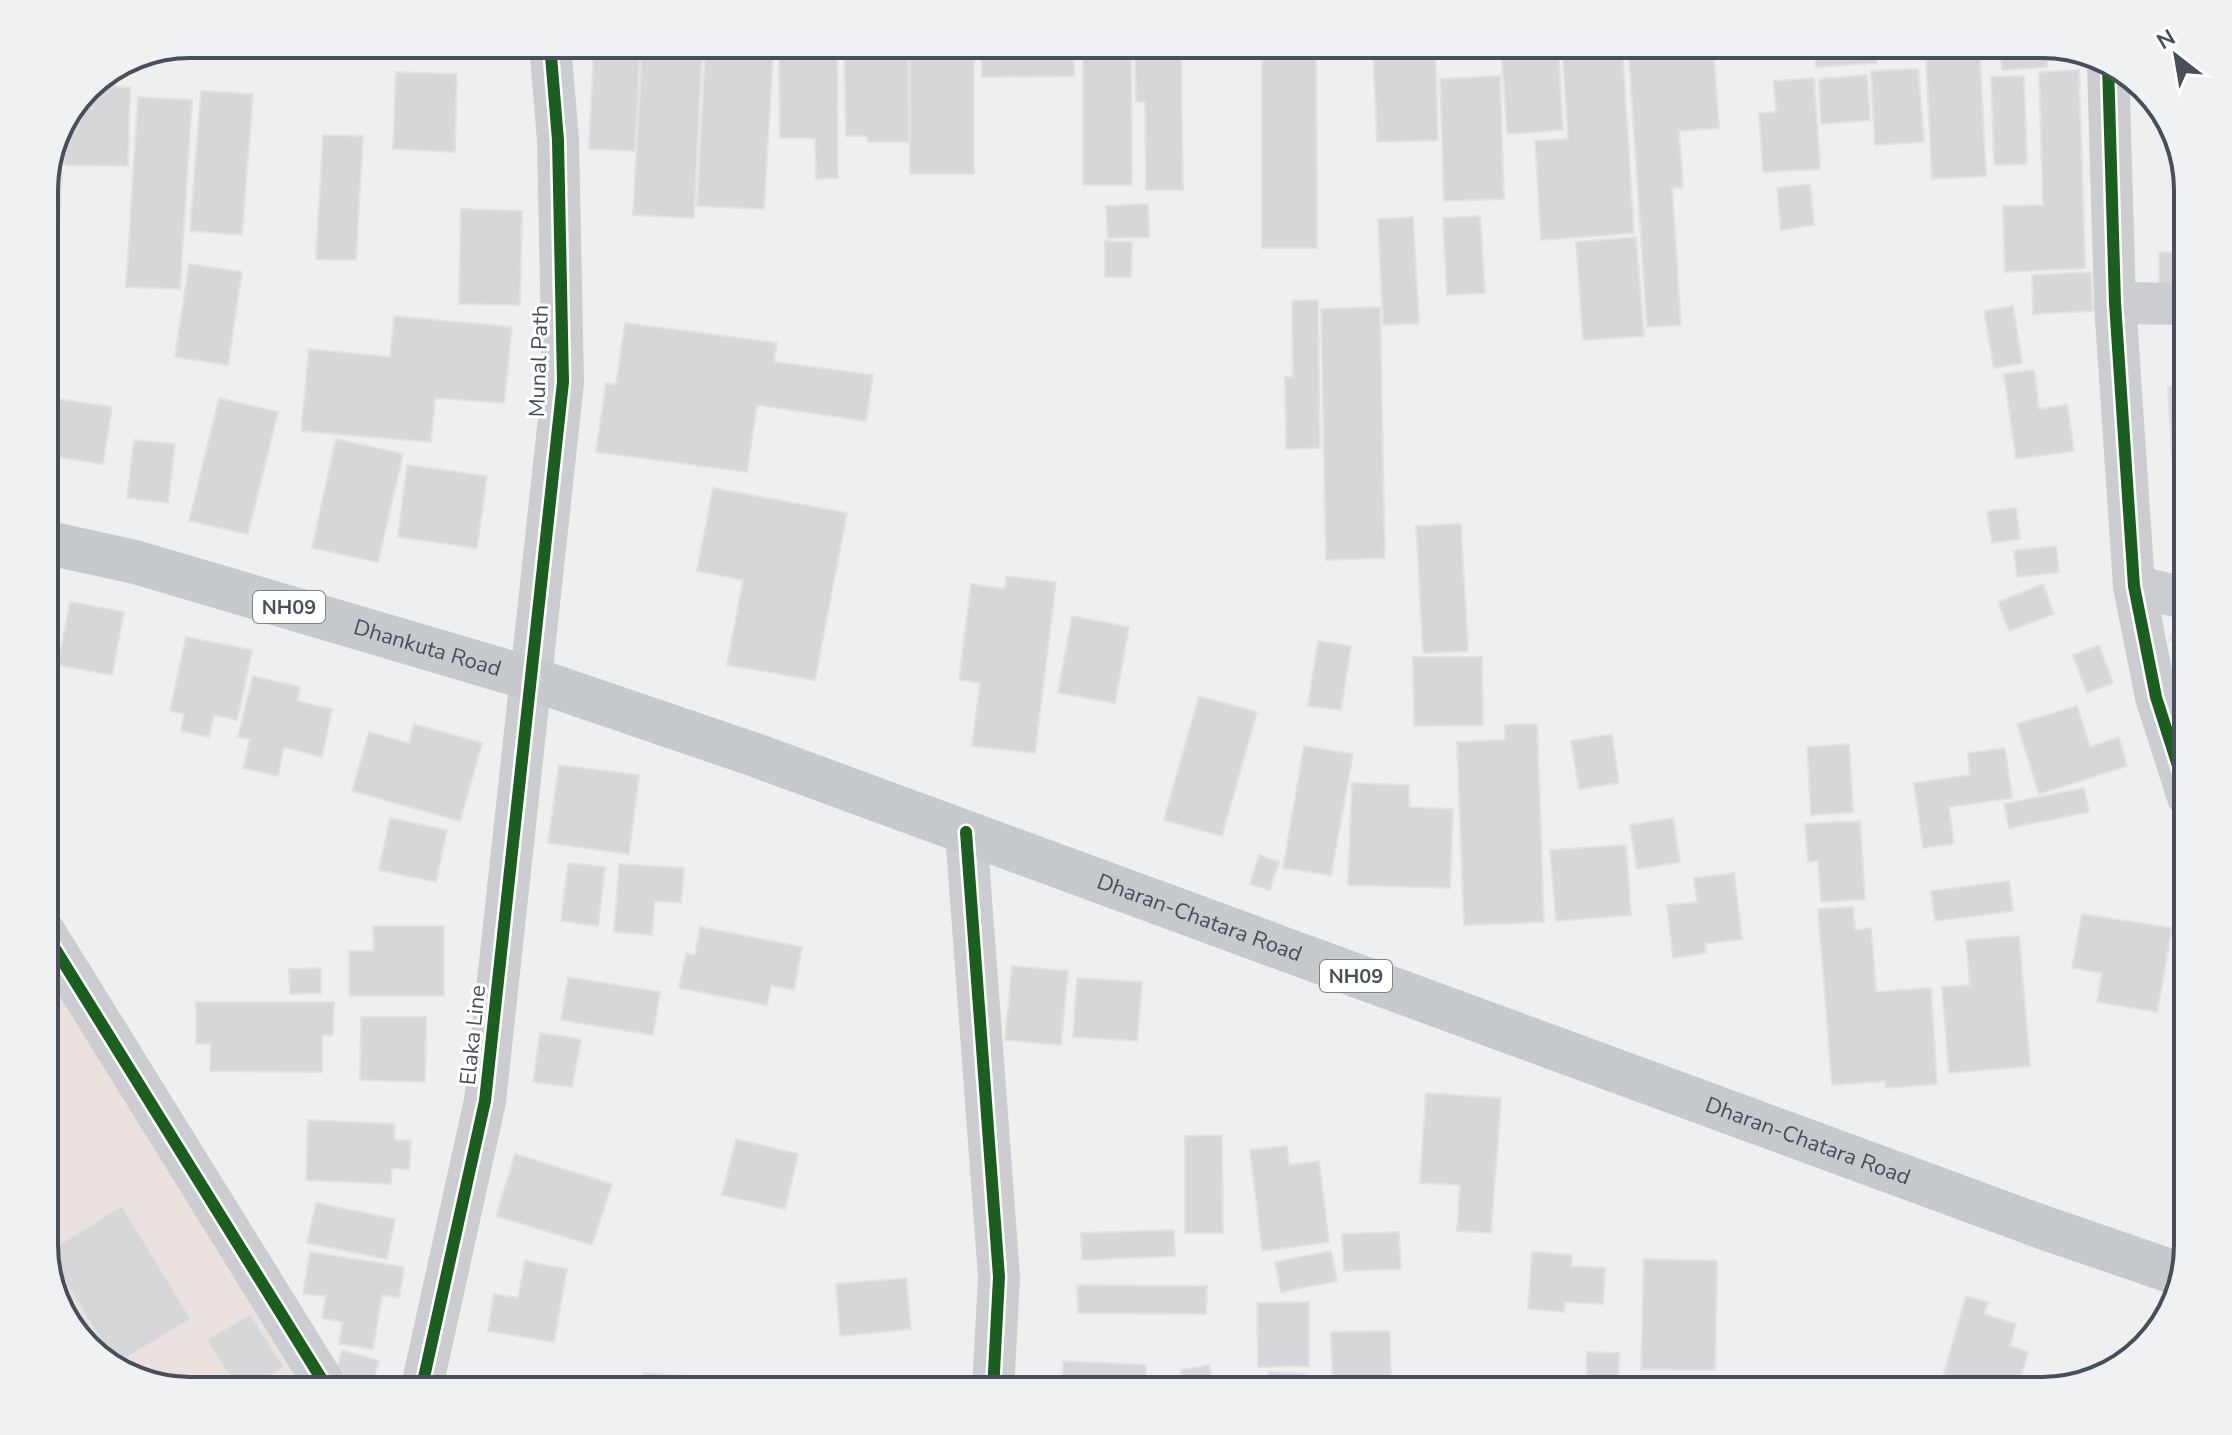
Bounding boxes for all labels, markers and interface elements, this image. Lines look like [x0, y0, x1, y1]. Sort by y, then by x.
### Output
north arrow [2136, 16, 2216, 96]
text: N [2151, 23, 2181, 57]
street label: Munal Path [522, 304, 556, 418]
road number: NH09 [253, 591, 325, 623]
street label: Dhankuta Road [350, 612, 505, 684]
street label: Dharan-Chatara Road [1093, 867, 1306, 969]
road number: NH09 [1320, 960, 1392, 992]
street label: Elaka Line [453, 983, 493, 1087]
street label: Dharan-Chatara Road [1701, 1090, 1915, 1192]

